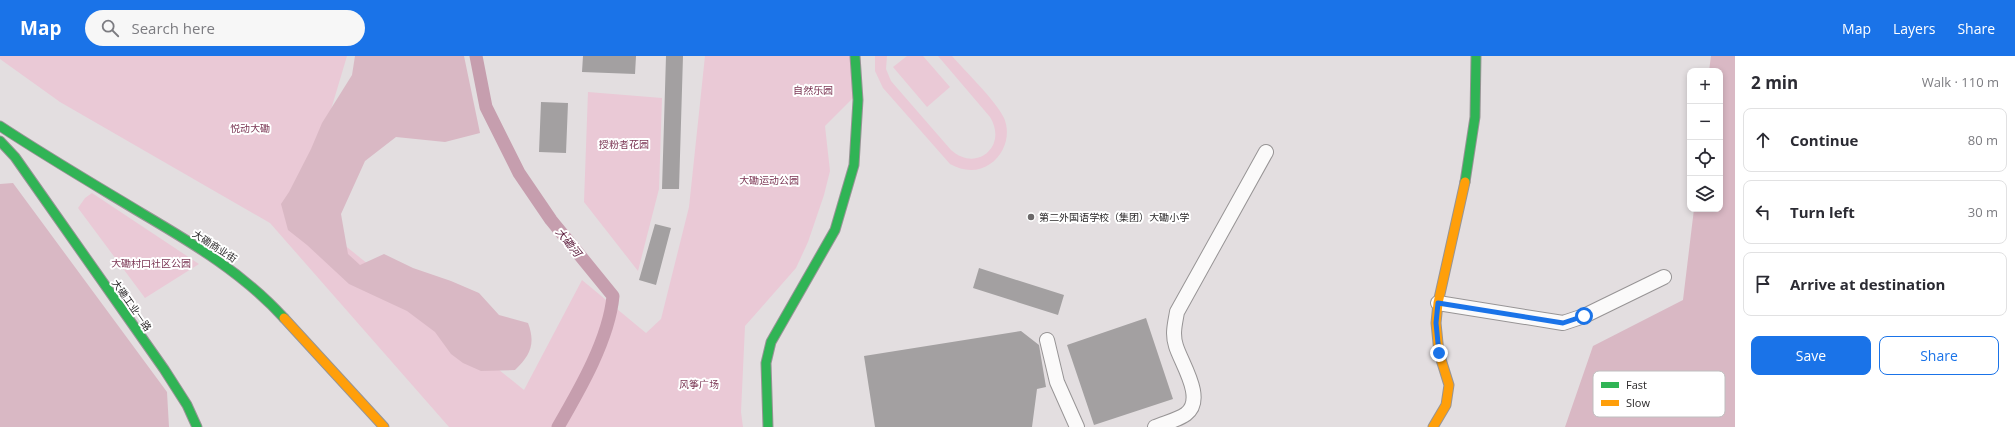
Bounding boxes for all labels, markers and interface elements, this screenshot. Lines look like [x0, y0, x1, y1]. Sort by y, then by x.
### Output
search box [85, 10, 365, 46]
text: Map [20, 15, 61, 41]
icon: search [99, 17, 121, 39]
text: Search here [131, 18, 215, 38]
text: Map [1842, 19, 1871, 38]
text: Layers [1893, 19, 1935, 38]
text: Share [1957, 19, 1995, 38]
map controls [1687, 68, 1723, 212]
button: + [1687, 68, 1723, 104]
text: 2 min [1751, 71, 1798, 94]
text: Walk · 110 m [1922, 73, 1999, 91]
park label: 自然乐园 [793, 83, 833, 97]
button: − [1687, 104, 1723, 140]
park label: 悦动大磡 [230, 121, 270, 135]
icon: ahead [1752, 129, 1774, 151]
text: Continue [1790, 130, 1858, 150]
text: 80 m [1968, 131, 1998, 149]
park label: 授粉者花园 [599, 137, 649, 151]
button: locate [1687, 140, 1723, 176]
park label: 大磡运动公园 [739, 173, 799, 187]
button: layers [1687, 176, 1723, 212]
icon: left [1752, 201, 1774, 223]
text: Turn left [1790, 202, 1855, 222]
text: 30 m [1968, 203, 1998, 221]
place label: 第二外国语学校（集团）大磡小学 [1039, 210, 1189, 224]
marker: 第二外国语学校（集团）大磡小学 [1026, 212, 1036, 222]
water label: 大磡河 [553, 224, 586, 261]
street label: 大磡商业街 [190, 227, 240, 265]
park label: 大磡村口社区公园 [111, 256, 191, 270]
icon: arrive [1752, 273, 1774, 295]
text: Arrive at destination [1790, 274, 1945, 294]
street label: 大磡工业一路 [109, 276, 155, 334]
route start [1575, 307, 1593, 325]
button: Save [1751, 336, 1871, 375]
button: Share [1879, 336, 1999, 375]
route end [1430, 344, 1448, 362]
legend [1593, 371, 1725, 417]
park label: 风筝广场 [679, 377, 719, 391]
text: Fast [1626, 377, 1647, 392]
text: Slow [1626, 395, 1650, 410]

